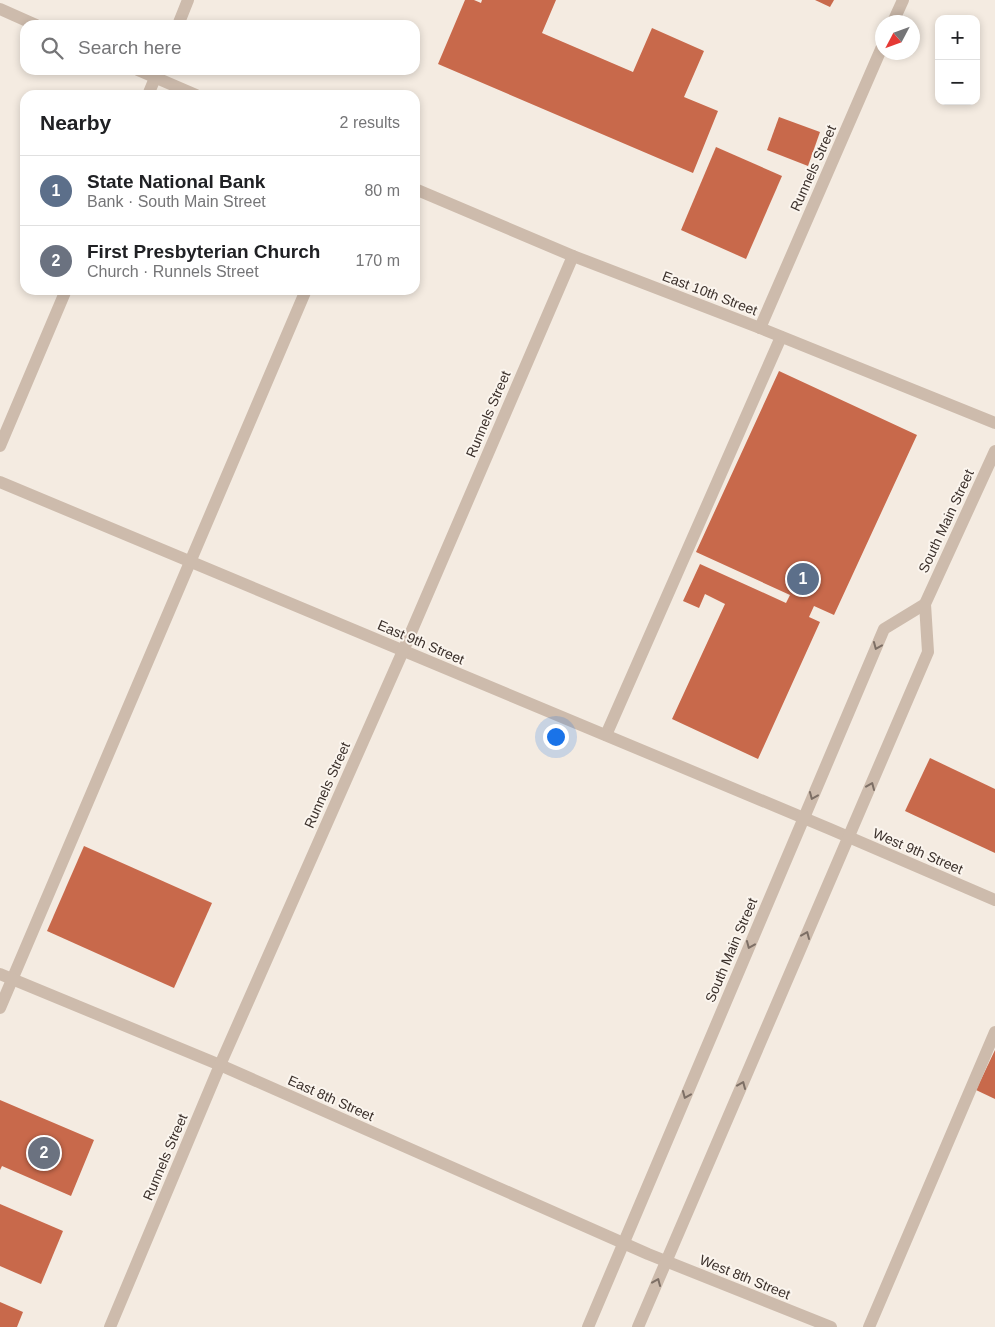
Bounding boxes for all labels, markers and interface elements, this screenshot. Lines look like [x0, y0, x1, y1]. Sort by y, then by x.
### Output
north arrow [875, 15, 920, 60]
map controls [935, 15, 980, 105]
button: + [935, 15, 980, 60]
search box [20, 20, 420, 75]
icon: search [38, 34, 66, 62]
text: Search here [78, 37, 182, 58]
button: − [935, 60, 980, 105]
text: Nearby [40, 111, 111, 134]
text: 2 results [340, 114, 400, 131]
street label: Runnels Street [787, 122, 839, 214]
text: State National Bank [87, 171, 265, 192]
text: 1 [52, 182, 60, 199]
text: 80 m [364, 182, 400, 199]
text: Bank · South Main Street [87, 193, 266, 210]
text: First Presbyterian Church [87, 241, 320, 262]
text: 2 [52, 252, 60, 269]
text: 170 m [356, 252, 400, 269]
text: Church · Runnels Street [87, 263, 259, 280]
street label: East 10th Street [660, 268, 760, 318]
street label: Runnels Street [463, 368, 513, 460]
street label: South Main Street [915, 467, 977, 575]
pin: 1 [787, 560, 819, 598]
street label: East 9th Street [375, 617, 467, 667]
one-way arrow [872, 641, 883, 650]
your location [543, 724, 569, 750]
street label: Runnels Street [301, 739, 353, 831]
one-way arrow [864, 782, 875, 791]
one-way arrow [809, 791, 820, 800]
street label: West 9th Street [871, 825, 966, 877]
street label: South Main Street [702, 895, 760, 1005]
one-way arrow [801, 932, 811, 940]
one-way arrow [745, 940, 756, 949]
street label: East 8th Street [285, 1072, 377, 1124]
one-way arrow [736, 1081, 747, 1090]
one-way arrow [682, 1090, 693, 1099]
street label: Runnels Street [140, 1111, 190, 1203]
pin: 2 [28, 1134, 60, 1172]
street label: West 8th Street [697, 1252, 793, 1302]
one-way arrow [651, 1278, 662, 1287]

